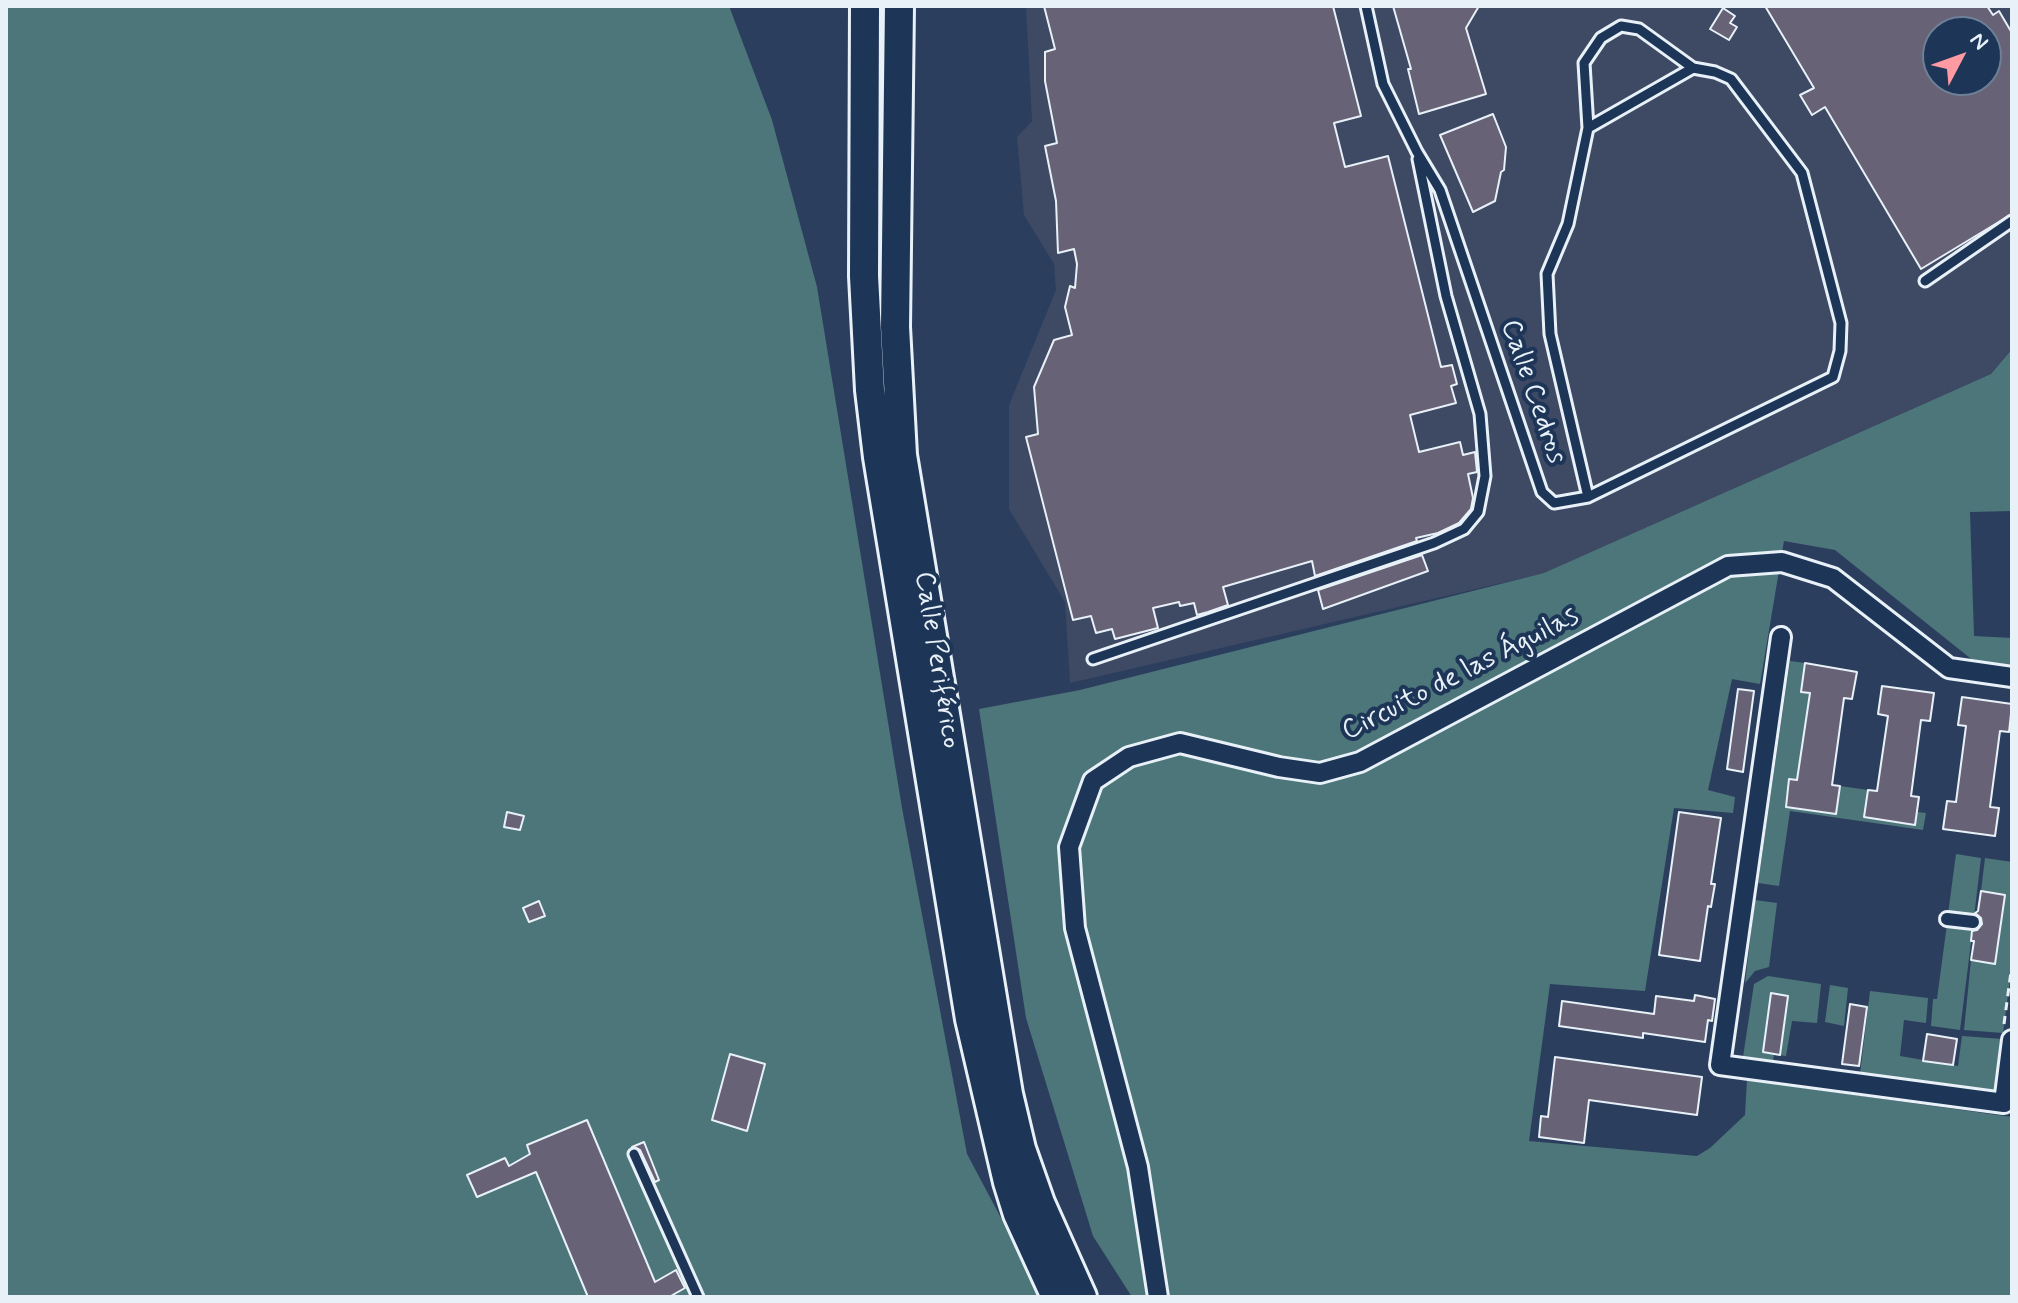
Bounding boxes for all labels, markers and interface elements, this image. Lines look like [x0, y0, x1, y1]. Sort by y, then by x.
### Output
north arrow [1922, 16, 2002, 96]
text: N [1963, 27, 1994, 56]
street label: Calle Cedros [1492, 316, 1572, 468]
street label: Calle Periférico [905, 569, 967, 751]
street label: Circuito de las Águilas [1337, 601, 1585, 749]

